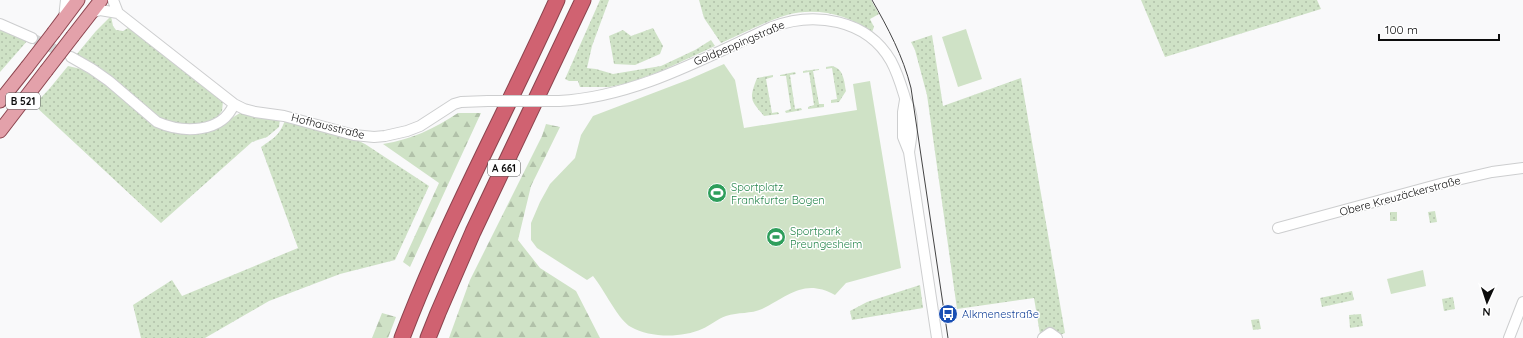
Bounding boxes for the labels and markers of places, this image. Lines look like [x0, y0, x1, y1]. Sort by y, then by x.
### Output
place label: Sportplatz Frankfurter Bogen [731, 180, 825, 207]
sports icon: Sportplatz Frankfurter Bogen [706, 182, 728, 204]
place label: Sportpark Preungesheim [790, 224, 862, 251]
sports icon: Sportpark Preungesheim [765, 226, 787, 248]
bus stop icon: Alkmenestraße [937, 303, 959, 325]
place label: Alkmenestraße [962, 307, 1039, 321]

